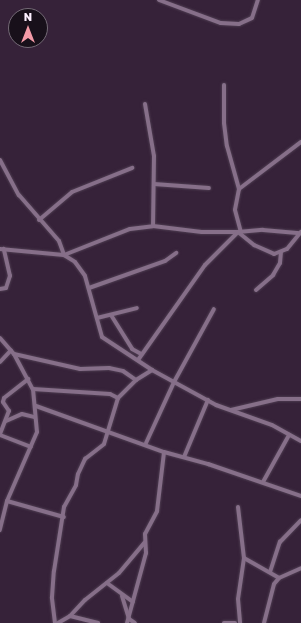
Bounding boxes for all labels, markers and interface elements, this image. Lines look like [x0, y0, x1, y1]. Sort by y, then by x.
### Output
north arrow [8, 8, 48, 48]
text: N [24, 10, 32, 23]

